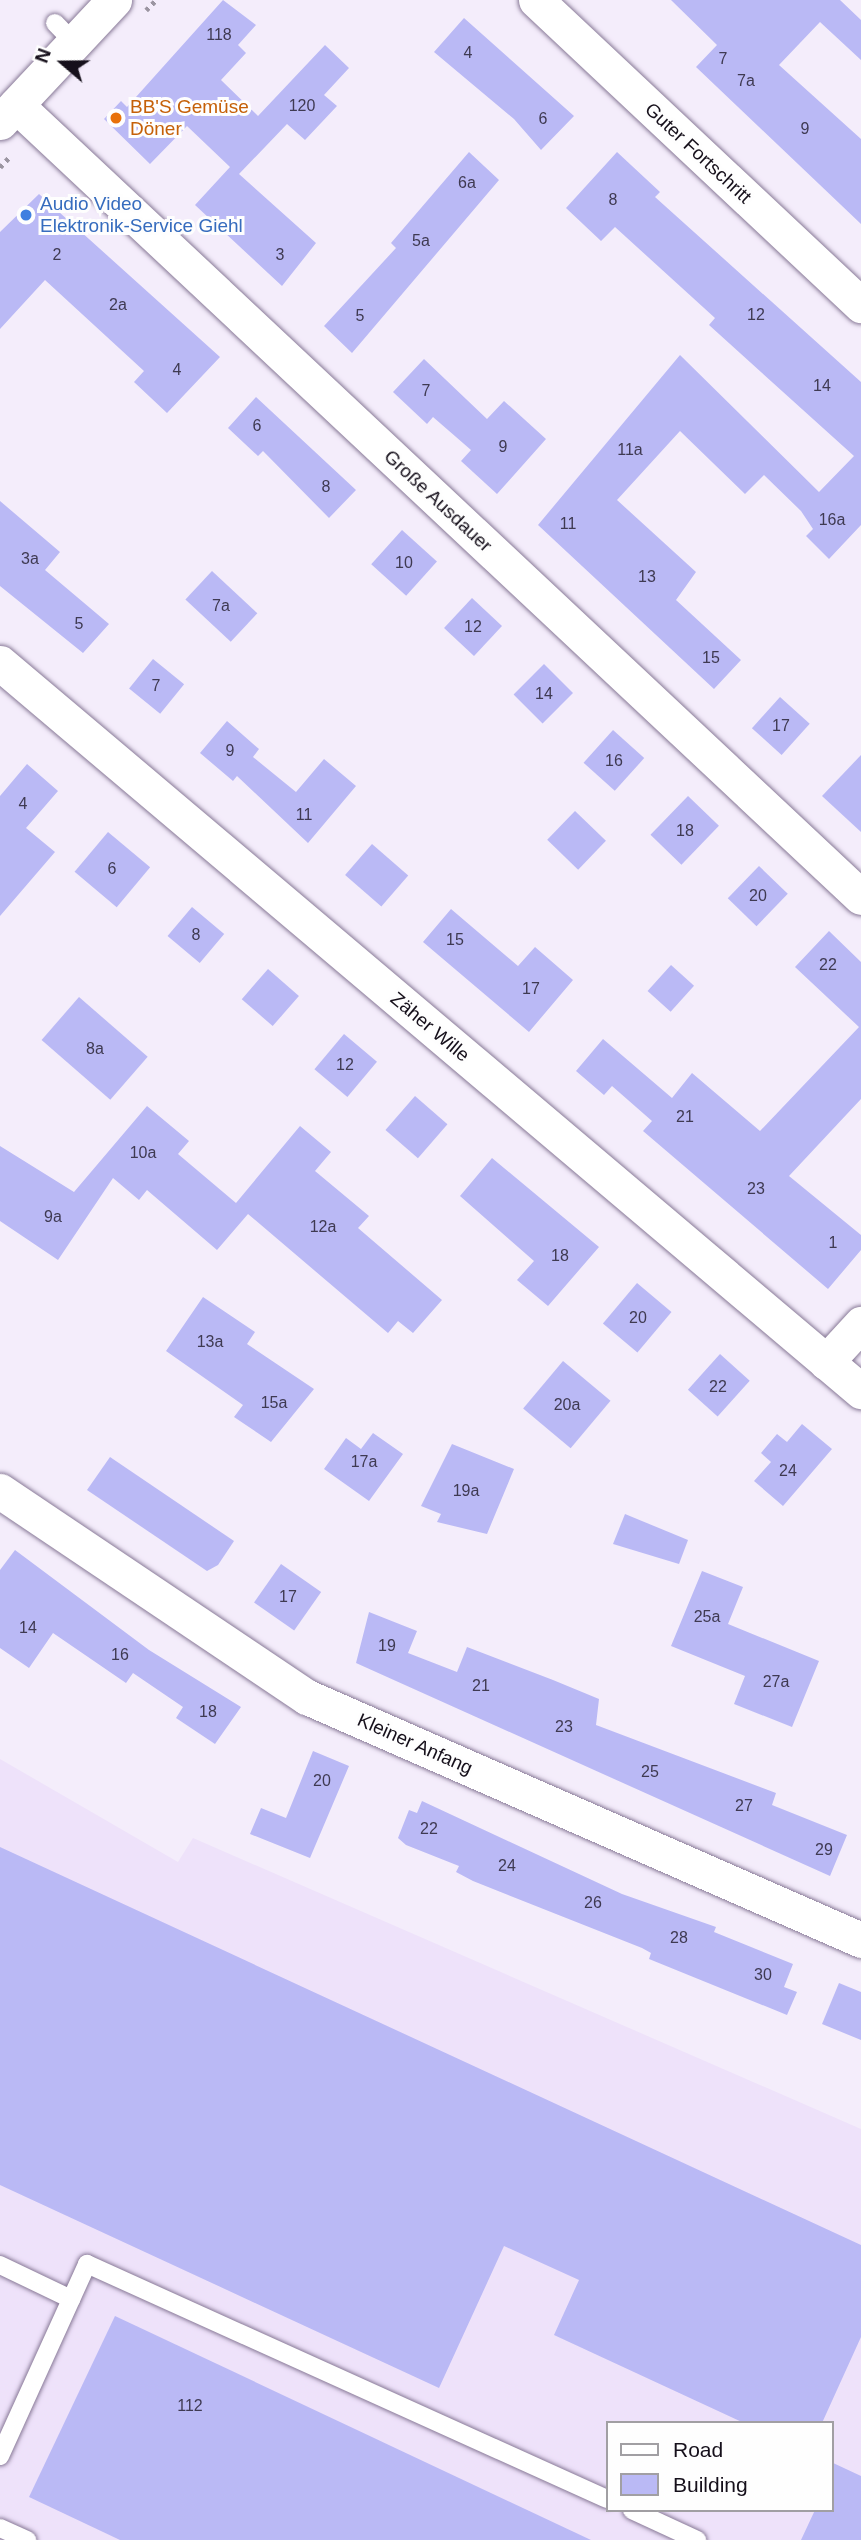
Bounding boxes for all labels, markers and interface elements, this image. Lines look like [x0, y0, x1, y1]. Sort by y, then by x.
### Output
house number: 118 [206, 25, 232, 45]
north arrow [28, 28, 98, 98]
house number: 4 [464, 43, 472, 63]
text: N [31, 46, 55, 66]
house number: 7 [719, 49, 727, 69]
house number: 7a [737, 71, 755, 91]
place label: BB'S Gemüse Döner [130, 96, 249, 140]
house number: 120 [289, 96, 315, 116]
street label: Guter Fortschritt [640, 98, 756, 208]
house number: 6 [539, 109, 547, 129]
marker: BB'S Gemüse Döner [108, 110, 124, 126]
house number: 9 [801, 119, 809, 139]
house number: 6a [458, 173, 476, 193]
house number: 8 [609, 190, 617, 210]
place label: Audio Video Elektronik-Service Giehl [40, 193, 243, 237]
marker: Audio Video Elektronik-Service Giehl [18, 207, 34, 223]
house number: 5a [412, 231, 430, 251]
house number: 2 [53, 245, 61, 265]
house number: 3 [276, 245, 284, 265]
house number: 2a [109, 295, 127, 315]
house number: 12 [747, 305, 765, 325]
house number: 5 [356, 306, 364, 326]
house number: 4 [173, 360, 181, 380]
house number: 14 [813, 376, 831, 396]
house number: 7 [422, 381, 430, 401]
house number: 6 [253, 416, 261, 436]
house number: 9 [499, 437, 507, 457]
house number: 11a [617, 440, 643, 460]
street label: Große Ausdauer [379, 445, 497, 557]
house number: 8 [322, 477, 330, 497]
house number: 16a [819, 510, 845, 530]
house number: 11 [560, 514, 576, 534]
house number: 3a [21, 549, 39, 569]
house number: 10 [395, 553, 413, 573]
house number: 13 [638, 567, 656, 587]
house number: 7a [212, 596, 230, 616]
house number: 5 [75, 614, 83, 634]
house number: 12 [464, 617, 482, 637]
house number: 15 [702, 648, 720, 668]
house number: 7 [152, 676, 160, 696]
house number: 14 [535, 684, 553, 704]
house number: 17 [772, 716, 790, 736]
house number: 9 [226, 741, 234, 761]
house number: 16 [605, 751, 623, 771]
house number: 4 [19, 794, 27, 814]
house number: 11 [296, 805, 312, 825]
house number: 18 [676, 821, 694, 841]
house number: 6 [108, 859, 116, 879]
house number: 20 [749, 886, 767, 906]
house number: 8 [192, 925, 200, 945]
house number: 15 [446, 930, 464, 950]
house number: 22 [819, 955, 837, 975]
house number: 17 [522, 979, 540, 999]
street label: Zäher Wille [386, 987, 474, 1067]
house number: 8a [86, 1039, 104, 1059]
house number: 12 [336, 1055, 354, 1075]
house number: 21 [676, 1107, 694, 1127]
house number: 10a [130, 1143, 156, 1163]
house number: 23 [747, 1179, 765, 1199]
house number: 9a [44, 1207, 62, 1227]
house number: 12a [310, 1217, 336, 1237]
house number: 1 [829, 1233, 837, 1253]
house number: 18 [551, 1246, 569, 1266]
house number: 20 [629, 1308, 647, 1328]
house number: 13a [197, 1332, 223, 1352]
house number: 22 [709, 1377, 727, 1397]
house number: 15a [261, 1393, 287, 1413]
house number: 20a [554, 1395, 580, 1415]
house number: 17a [351, 1452, 377, 1472]
house number: 24 [779, 1461, 797, 1481]
house number: 19a [453, 1481, 479, 1501]
house number: 17 [279, 1587, 297, 1607]
house number: 25a [694, 1607, 720, 1627]
house number: 14 [19, 1618, 37, 1638]
house number: 19 [378, 1636, 396, 1656]
house number: 16 [111, 1645, 129, 1665]
house number: 27a [763, 1672, 789, 1692]
house number: 21 [472, 1676, 490, 1696]
house number: 18 [199, 1702, 217, 1722]
street label: Kleiner Anfang [353, 1708, 477, 1780]
house number: 23 [555, 1717, 573, 1737]
house number: 25 [641, 1762, 659, 1782]
house number: 20 [313, 1771, 331, 1791]
house number: 27 [735, 1796, 753, 1816]
house number: 22 [420, 1819, 438, 1839]
house number: 29 [815, 1840, 833, 1860]
house number: 24 [498, 1856, 516, 1876]
house number: 26 [584, 1893, 602, 1913]
house number: 28 [670, 1928, 688, 1948]
house number: 30 [754, 1965, 772, 1985]
house number: 112 [177, 2396, 203, 2416]
legend [606, 2421, 833, 2512]
text: Road [673, 2438, 723, 2461]
text: Building [673, 2473, 748, 2496]

